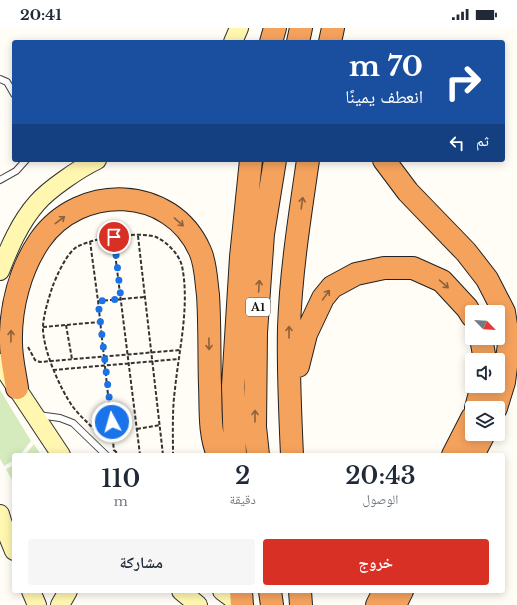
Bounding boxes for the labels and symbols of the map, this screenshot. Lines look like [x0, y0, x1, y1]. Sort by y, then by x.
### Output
one-way arrow [298, 197, 306, 210]
one-way arrow [55, 216, 66, 224]
one-way arrow [174, 218, 184, 227]
pin [97, 220, 131, 254]
one-way arrow [256, 280, 263, 293]
one-way arrow [439, 280, 449, 289]
one-way arrow [322, 289, 331, 300]
road number: A1 [246, 298, 270, 316]
north arrow [465, 305, 505, 345]
one-way arrow [285, 326, 293, 339]
one-way arrow [7, 330, 15, 343]
one-way arrow [205, 337, 213, 350]
position arrow [91, 401, 133, 443]
one-way arrow [251, 410, 259, 423]

